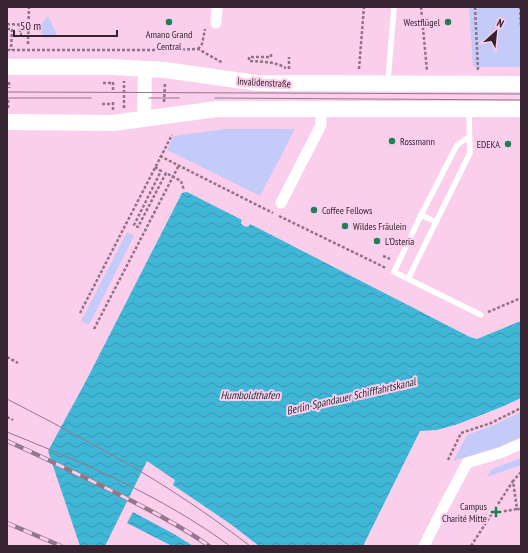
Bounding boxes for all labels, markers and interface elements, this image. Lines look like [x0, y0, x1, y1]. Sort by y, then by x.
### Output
scale bar [14, 12, 117, 38]
north arrow [476, 12, 516, 52]
place label: Westflügel [404, 16, 441, 29]
text: N [495, 16, 506, 31]
marker: Amano Grand Central [164, 17, 174, 27]
marker: Westflügel [443, 17, 453, 27]
text: 50 m [20, 18, 41, 33]
place label: Amano Grand Central [146, 28, 192, 53]
street label: Invalidenstraße [237, 75, 291, 90]
place label: Rossmann [400, 135, 435, 148]
marker: Rossmann [387, 136, 397, 146]
place label: EDEKA [477, 138, 500, 151]
marker: EDEKA [503, 139, 513, 149]
place label: Coffee Fellows [322, 204, 373, 217]
marker: Coffee Fellows [309, 205, 319, 215]
place label: Wildes Fräulein [353, 220, 406, 233]
marker: Wildes Fräulein [340, 221, 350, 231]
place label: L'Osteria [385, 235, 414, 248]
marker: L'Osteria [372, 236, 382, 246]
water label: Berlin-Spandauer Schifffahrtskanal [285, 374, 418, 418]
water label: Humboldthafen [220, 388, 281, 402]
place label: Campus Charité Mitte [442, 500, 488, 525]
marker: Campus Charité Mitte [490, 506, 502, 518]

